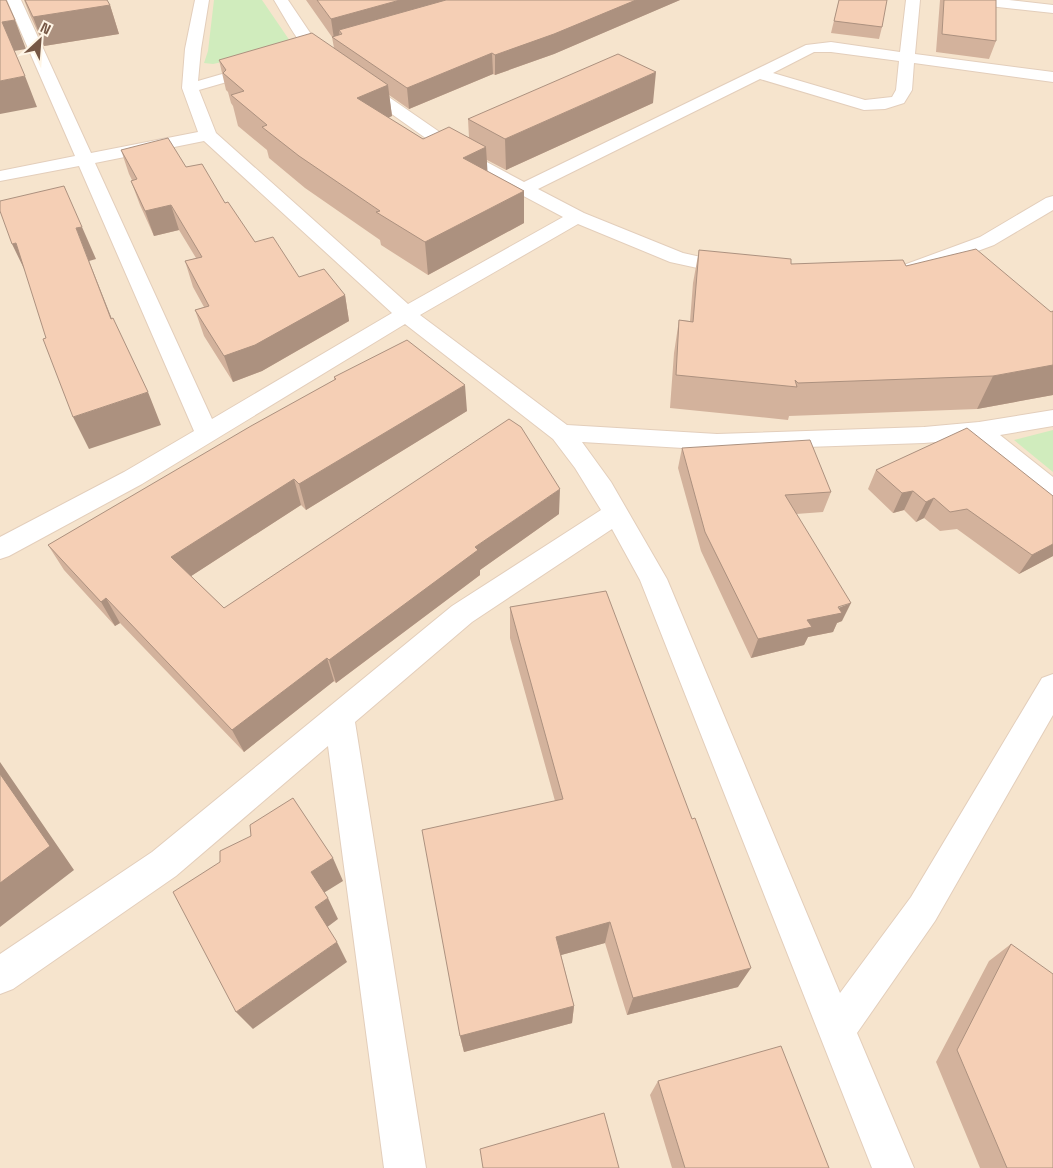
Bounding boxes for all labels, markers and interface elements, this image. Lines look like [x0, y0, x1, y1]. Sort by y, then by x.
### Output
north arrow [15, 15, 65, 65]
text: N [38, 18, 54, 38]

